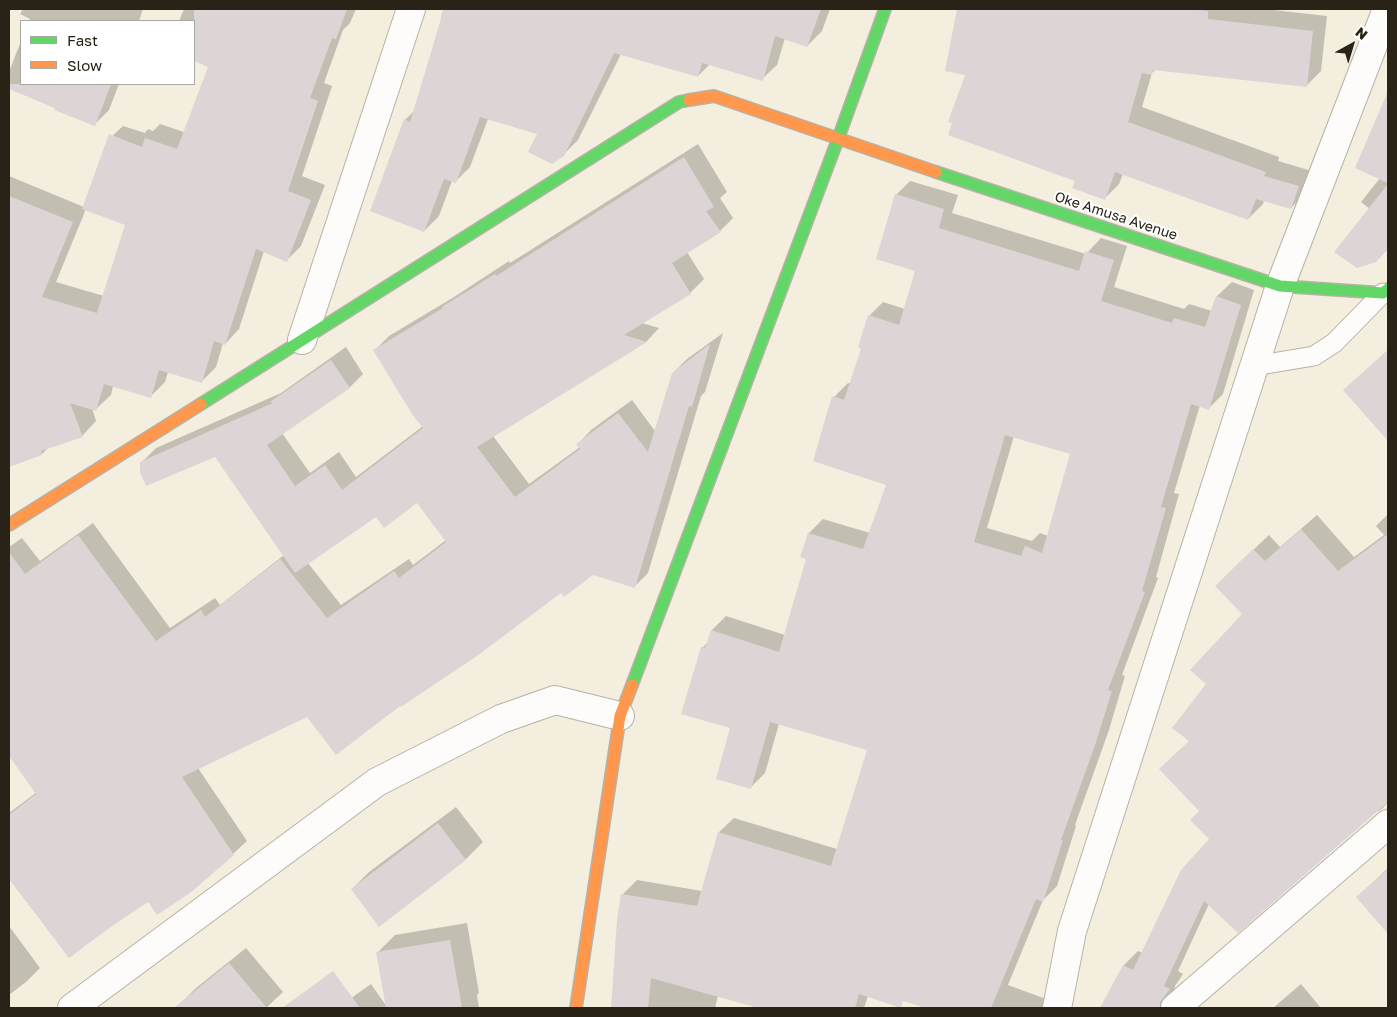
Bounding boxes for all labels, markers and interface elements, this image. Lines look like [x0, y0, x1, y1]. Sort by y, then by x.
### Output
legend [20, 20, 195, 85]
north arrow [1327, 20, 1377, 70]
text: N [1352, 23, 1371, 43]
text: Fast [67, 31, 98, 49]
text: Slow [67, 56, 102, 74]
street label: Oke Amusa Avenue [1052, 188, 1180, 244]

